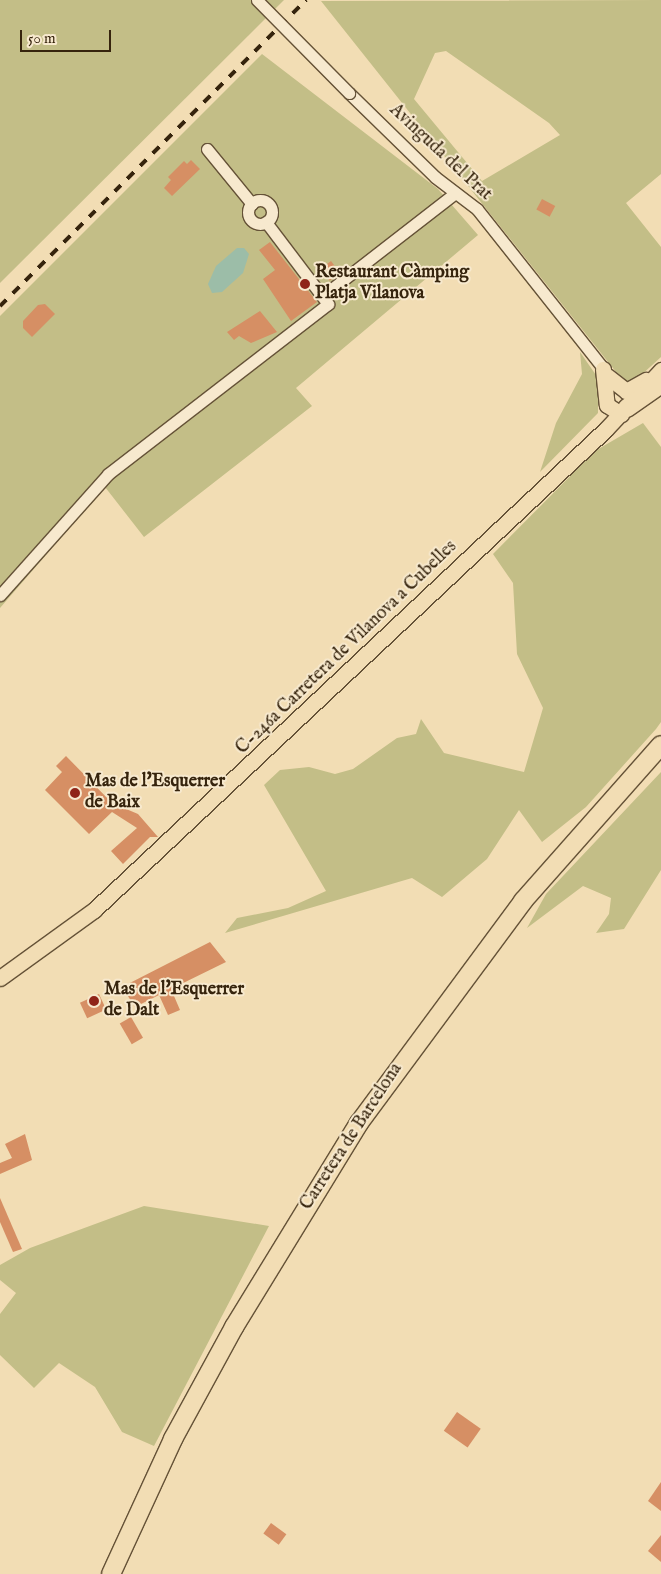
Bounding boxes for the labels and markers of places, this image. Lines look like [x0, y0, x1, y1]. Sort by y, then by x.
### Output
place label: Restaurant Càmping Platja Vilanova [315, 263, 469, 306]
marker: Restaurant Càmping Platja Vilanova [299, 278, 311, 290]
place label: Mas de l'Esquerrer de Baix [85, 772, 225, 814]
marker: Mas de l'Esquerrer de Baix [69, 787, 81, 799]
place label: Mas de l'Esquerrer de Dalt [104, 980, 244, 1022]
marker: Mas de l'Esquerrer de Dalt [88, 995, 100, 1007]

